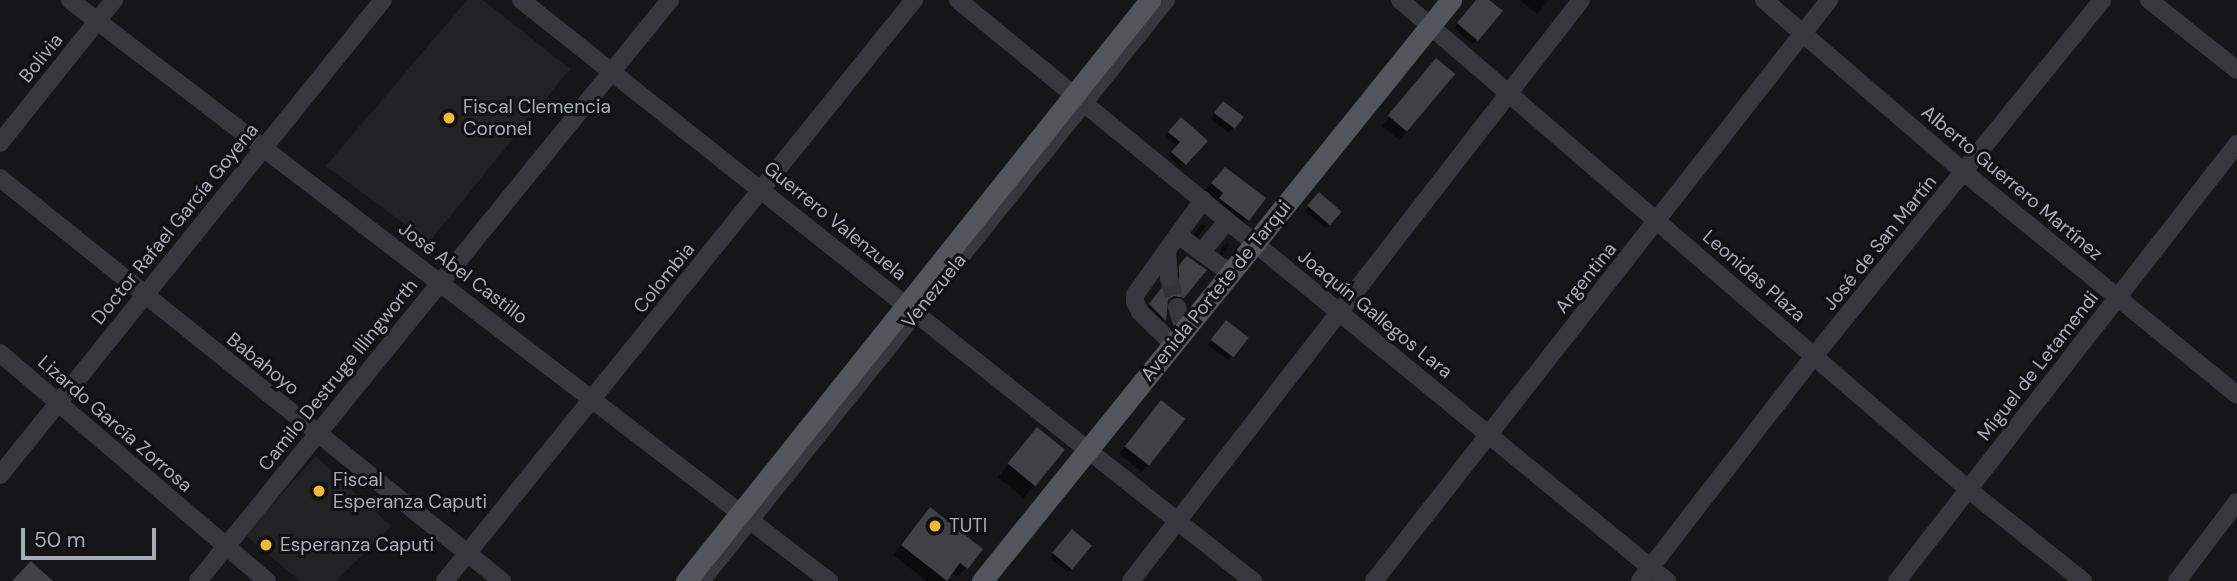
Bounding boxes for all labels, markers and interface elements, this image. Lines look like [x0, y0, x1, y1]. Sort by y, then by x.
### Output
street label: Bolivia [14, 29, 68, 87]
place label: Fiscal Clemencia Coronel [463, 96, 611, 140]
street label: Alberto Guerrero Martínez [1917, 101, 2107, 265]
marker: Fiscal Clemencia Coronel [441, 110, 457, 126]
street label: Doctor Rafael García Goyena [87, 119, 263, 329]
street label: Guerrero Valenzuela [759, 157, 911, 285]
street label: José de San Martín [1819, 171, 1941, 315]
street label: Avenida Portete de Tarqui [1136, 196, 1296, 386]
street label: José Abel Castillo [394, 217, 532, 329]
street label: Leonidas Plaza [1698, 225, 1810, 327]
street label: Colombia [629, 238, 699, 318]
street label: Argentina [1551, 238, 1621, 318]
street label: Joaquín Gallegos Lara [1293, 245, 1457, 383]
street label: Venezuela [897, 249, 971, 333]
street label: Camilo Destruge Illingworth [254, 274, 422, 476]
street label: Miguel de Letamendi [1973, 287, 2103, 445]
street label: Babahoyo [222, 328, 304, 400]
street label: Lizardo García Zorrosa [33, 351, 197, 497]
place label: Fiscal Esperanza Caputi [333, 469, 487, 513]
marker: Fiscal Esperanza Caputi [311, 483, 327, 499]
scale bar [24, 514, 159, 558]
place label: TUTI [949, 515, 987, 537]
marker: TUTI [927, 518, 943, 534]
text: 50 m [34, 526, 85, 554]
place label: Esperanza Caputi [280, 534, 434, 556]
marker: Esperanza Caputi [258, 537, 274, 553]

